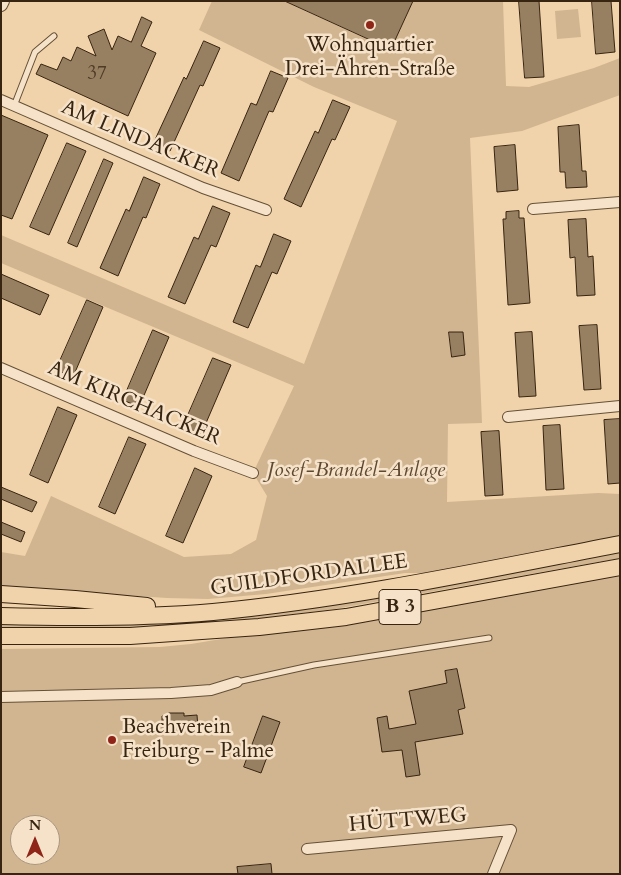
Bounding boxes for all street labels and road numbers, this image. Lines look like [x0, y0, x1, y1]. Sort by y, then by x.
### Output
street label: AM LINDACKER [57, 95, 223, 185]
street label: AM KIRCHACKER [44, 356, 224, 452]
street label: GUILDFORDALLEE [209, 550, 409, 602]
road number: B 3 [379, 590, 421, 624]
street label: HÜTTWEG [348, 803, 468, 839]

